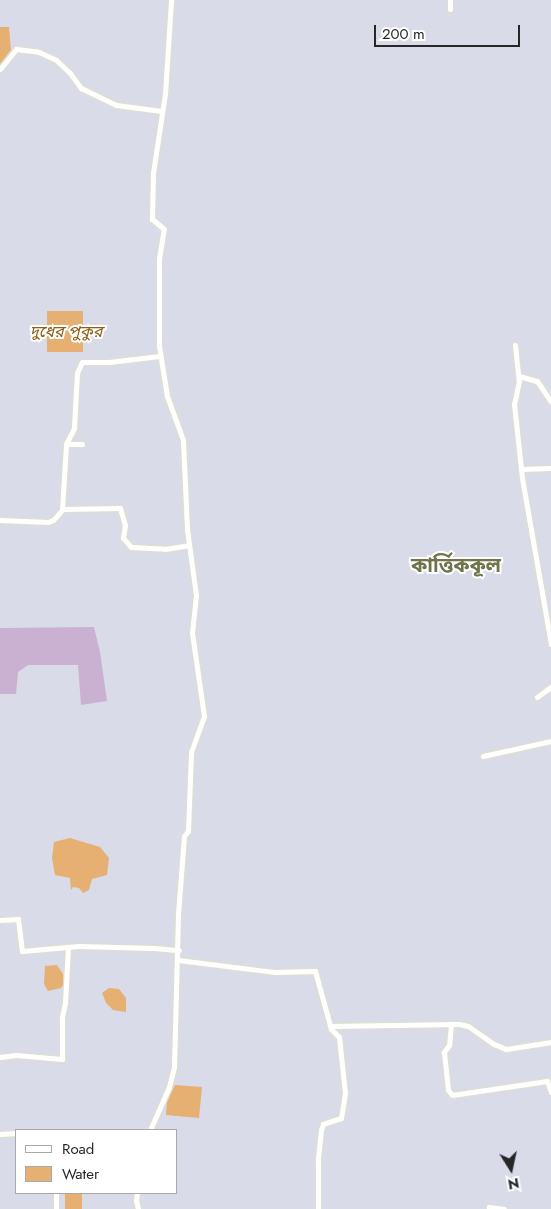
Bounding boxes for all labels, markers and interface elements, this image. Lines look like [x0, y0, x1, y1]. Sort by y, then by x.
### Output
scale bar [376, 15, 522, 47]
text: 200 m [382, 23, 425, 45]
water label: দুধের পুকুর [30, 322, 102, 342]
district label: কার্ত্তিককূল [411, 553, 501, 577]
legend [15, 1129, 178, 1194]
text: Road [62, 1138, 94, 1160]
north arrow [486, 1144, 536, 1194]
text: Water [62, 1163, 99, 1185]
text: N [506, 1173, 521, 1195]

